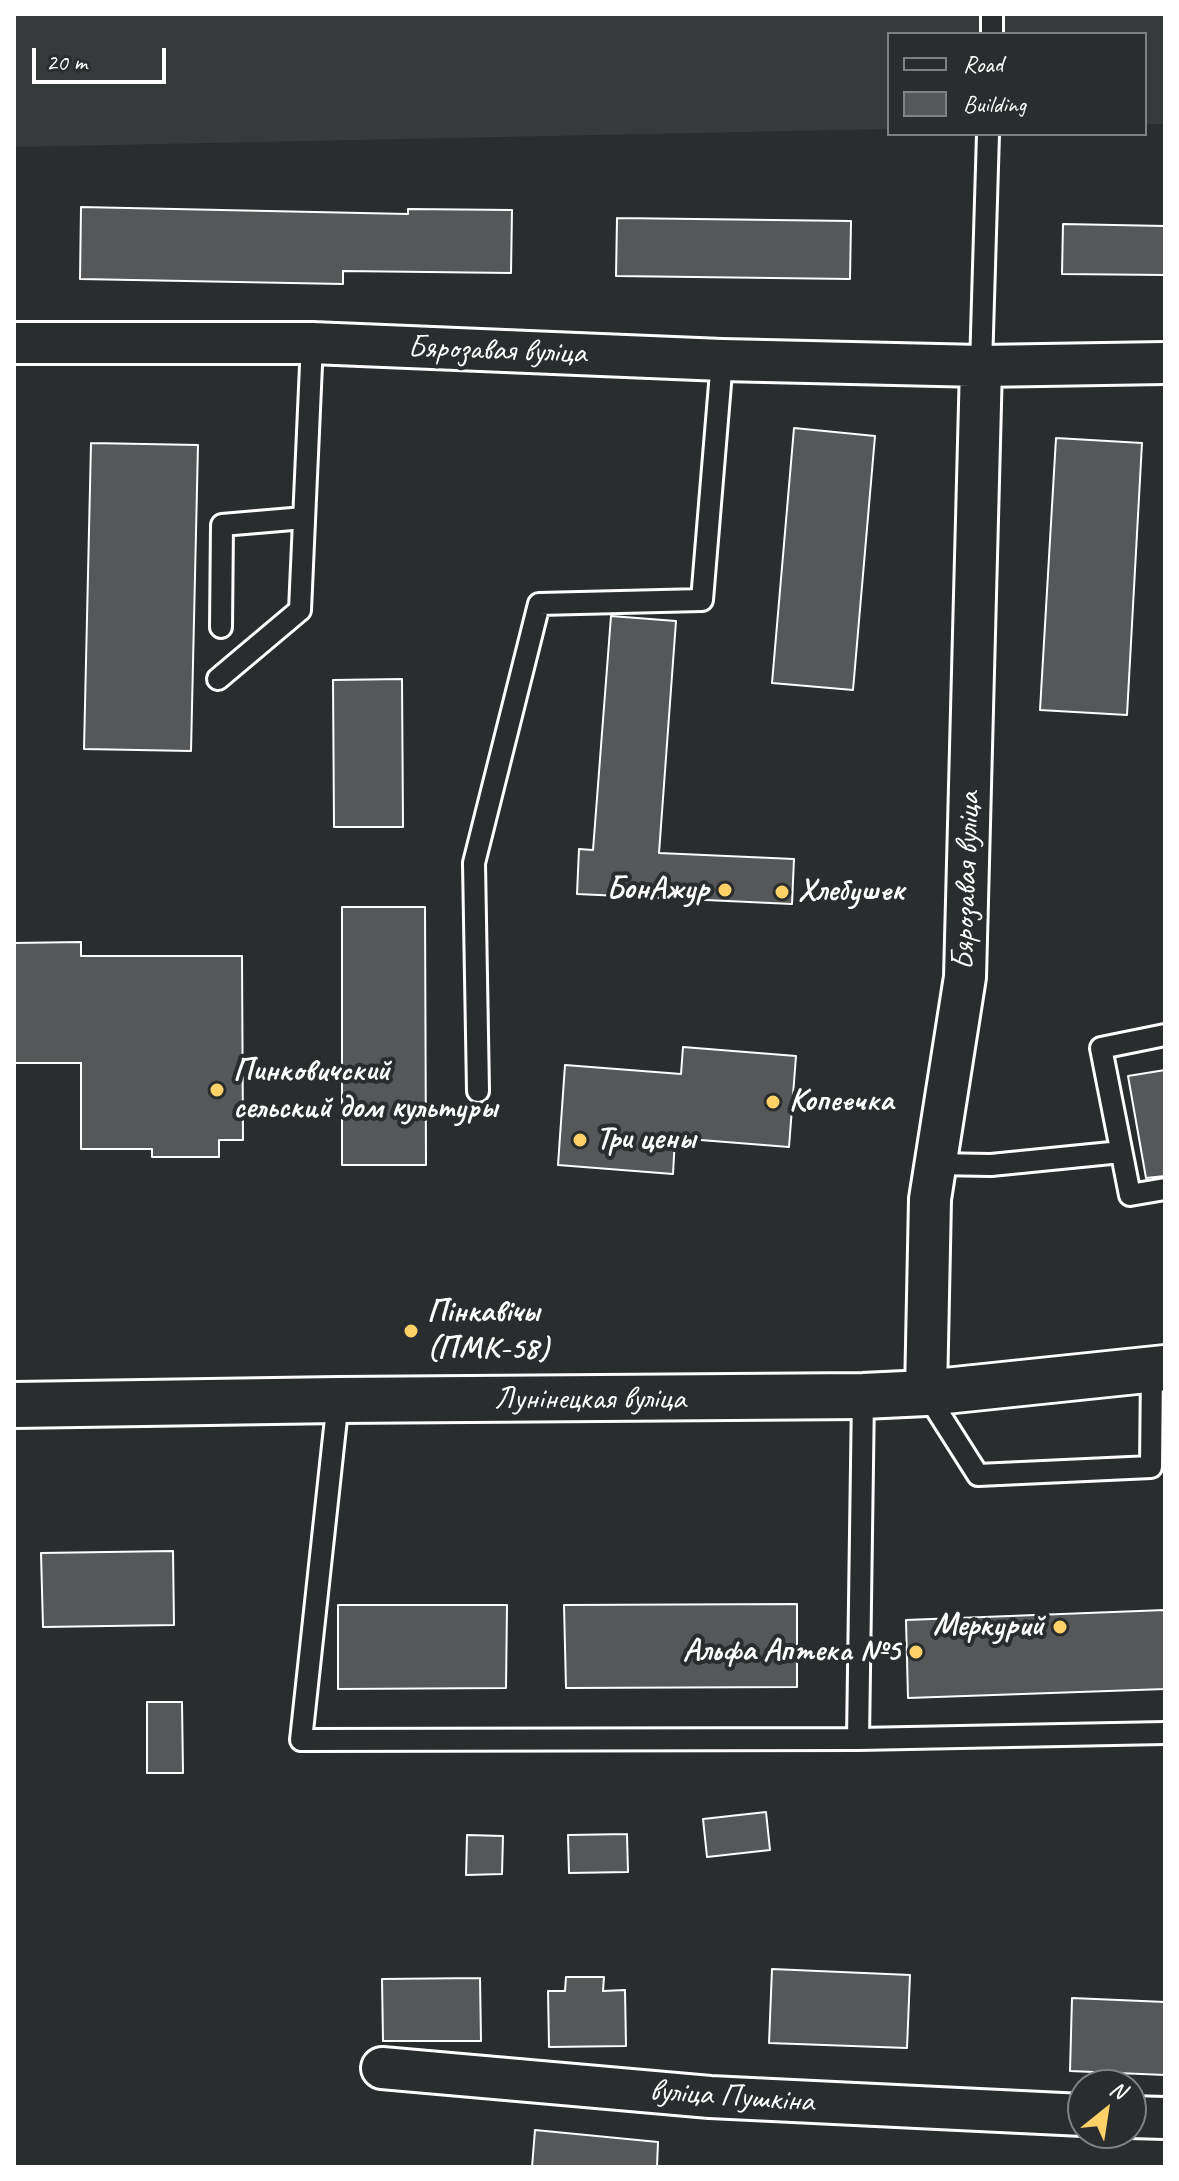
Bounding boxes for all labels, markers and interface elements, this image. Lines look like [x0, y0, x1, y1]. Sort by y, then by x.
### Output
scale bar [36, 32, 170, 82]
legend [887, 32, 1147, 136]
text: 20 m [46, 47, 87, 77]
text: Road [963, 49, 1003, 79]
text: Building [963, 89, 1026, 119]
street label: Бярозавая вуліца [407, 329, 587, 373]
street label: Бярозавая вуліца [945, 791, 989, 971]
place label: БонАжур [606, 871, 709, 909]
place label: Хлебушек [798, 873, 904, 911]
marker: БонАжур [716, 881, 734, 899]
marker: Хлебушек [773, 883, 791, 901]
place label: Пинковичский сельский дом культуры [233, 1053, 497, 1128]
marker: Пинковичский сельский дом культуры [208, 1081, 226, 1099]
place label: Копеечка [789, 1083, 893, 1121]
marker: Копеечка [764, 1093, 782, 1111]
place label: Три цены [596, 1121, 695, 1159]
marker: Три цены [571, 1131, 589, 1149]
place label: Пінкавічы (ПМК-58) [427, 1294, 549, 1369]
marker: Пінкавічы (ПМК-58) [402, 1322, 420, 1340]
street label: Лунінецкая вуліца [494, 1381, 686, 1419]
place label: Меркурий [933, 1608, 1044, 1646]
marker: Меркурий [1051, 1618, 1069, 1636]
place label: Альфа Аптека №5 [683, 1633, 900, 1671]
marker: Альфа Аптека №5 [907, 1643, 925, 1661]
north arrow [1067, 2069, 1147, 2149]
street label: вуліца Пушкіна [649, 2072, 815, 2122]
text: N [1105, 2074, 1131, 2105]

